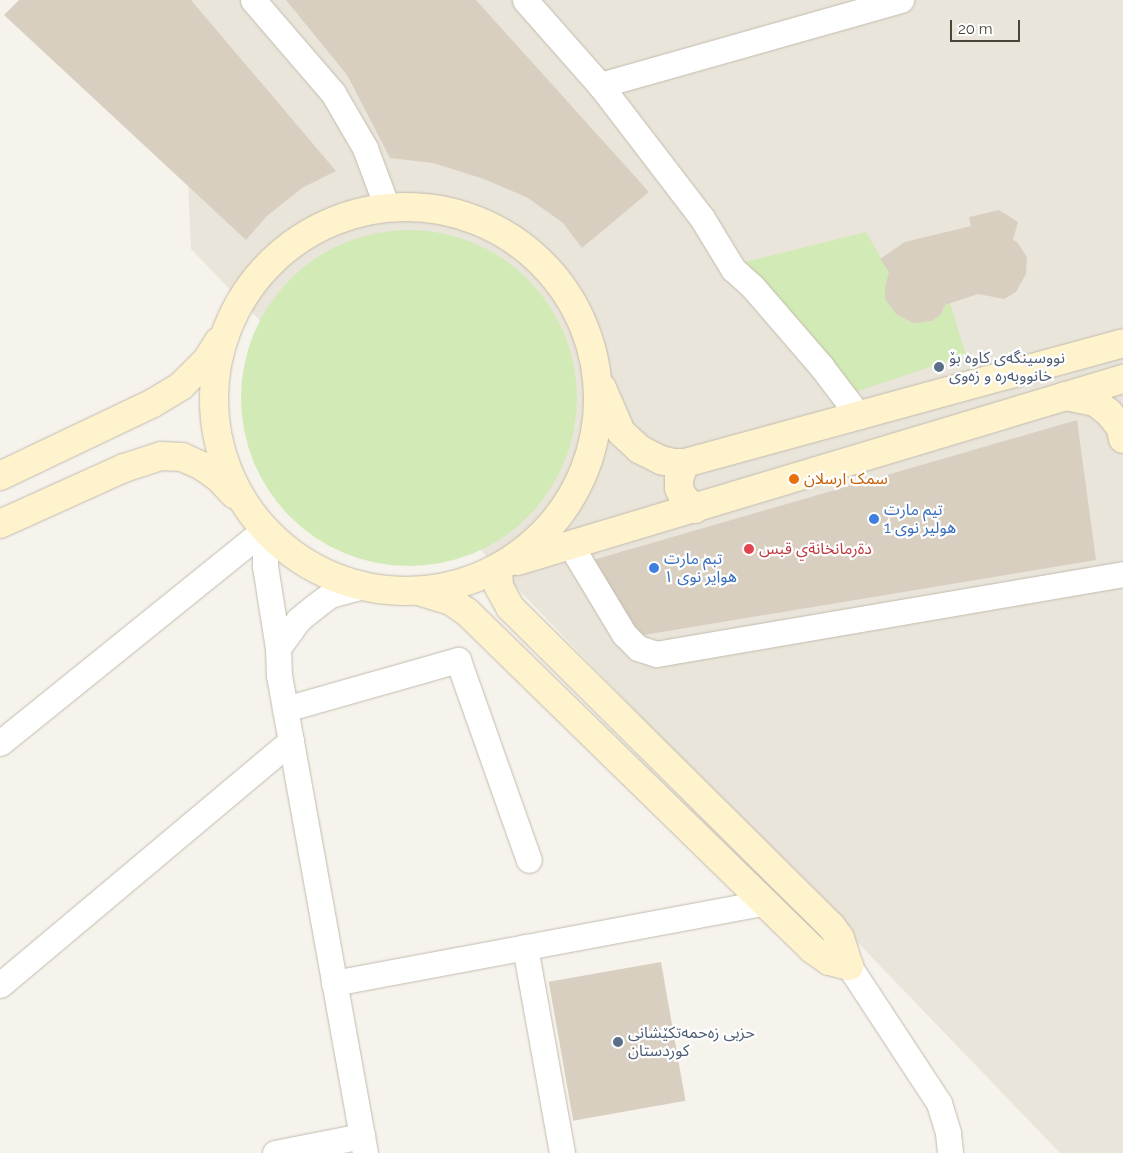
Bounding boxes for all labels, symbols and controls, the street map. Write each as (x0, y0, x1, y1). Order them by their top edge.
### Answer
scale bar (953, 10, 1023, 42)
text: 20 m (958, 20, 993, 38)
place label: نووسینگەی کاوە بۆ خانووبەرە و زەوی (949, 348, 1065, 386)
marker: نووسینگەی کاوە بۆ خانووبەرە و زەوی (933, 361, 945, 373)
place label: سمک ارسلان (804, 469, 888, 489)
marker: سمک ارسلان (788, 473, 800, 485)
place label: تيم مارت هولير نوى 1 (884, 500, 956, 538)
marker: تيم مارت هولير نوى 1 (868, 513, 880, 525)
place label: دةرمانخانةي قبس (759, 539, 872, 559)
marker: دةرمانخانةي قبس (743, 543, 755, 555)
place label: تبم مارت هواير نوى ١ (664, 549, 737, 587)
marker: تبم مارت هواير نوى ١ (648, 562, 660, 574)
place label: حزبی زه‌حمه‌تكێشانی كوردستان (628, 1023, 755, 1061)
marker: حزبی زه‌حمه‌تكێشانی كوردستان (612, 1036, 624, 1048)

